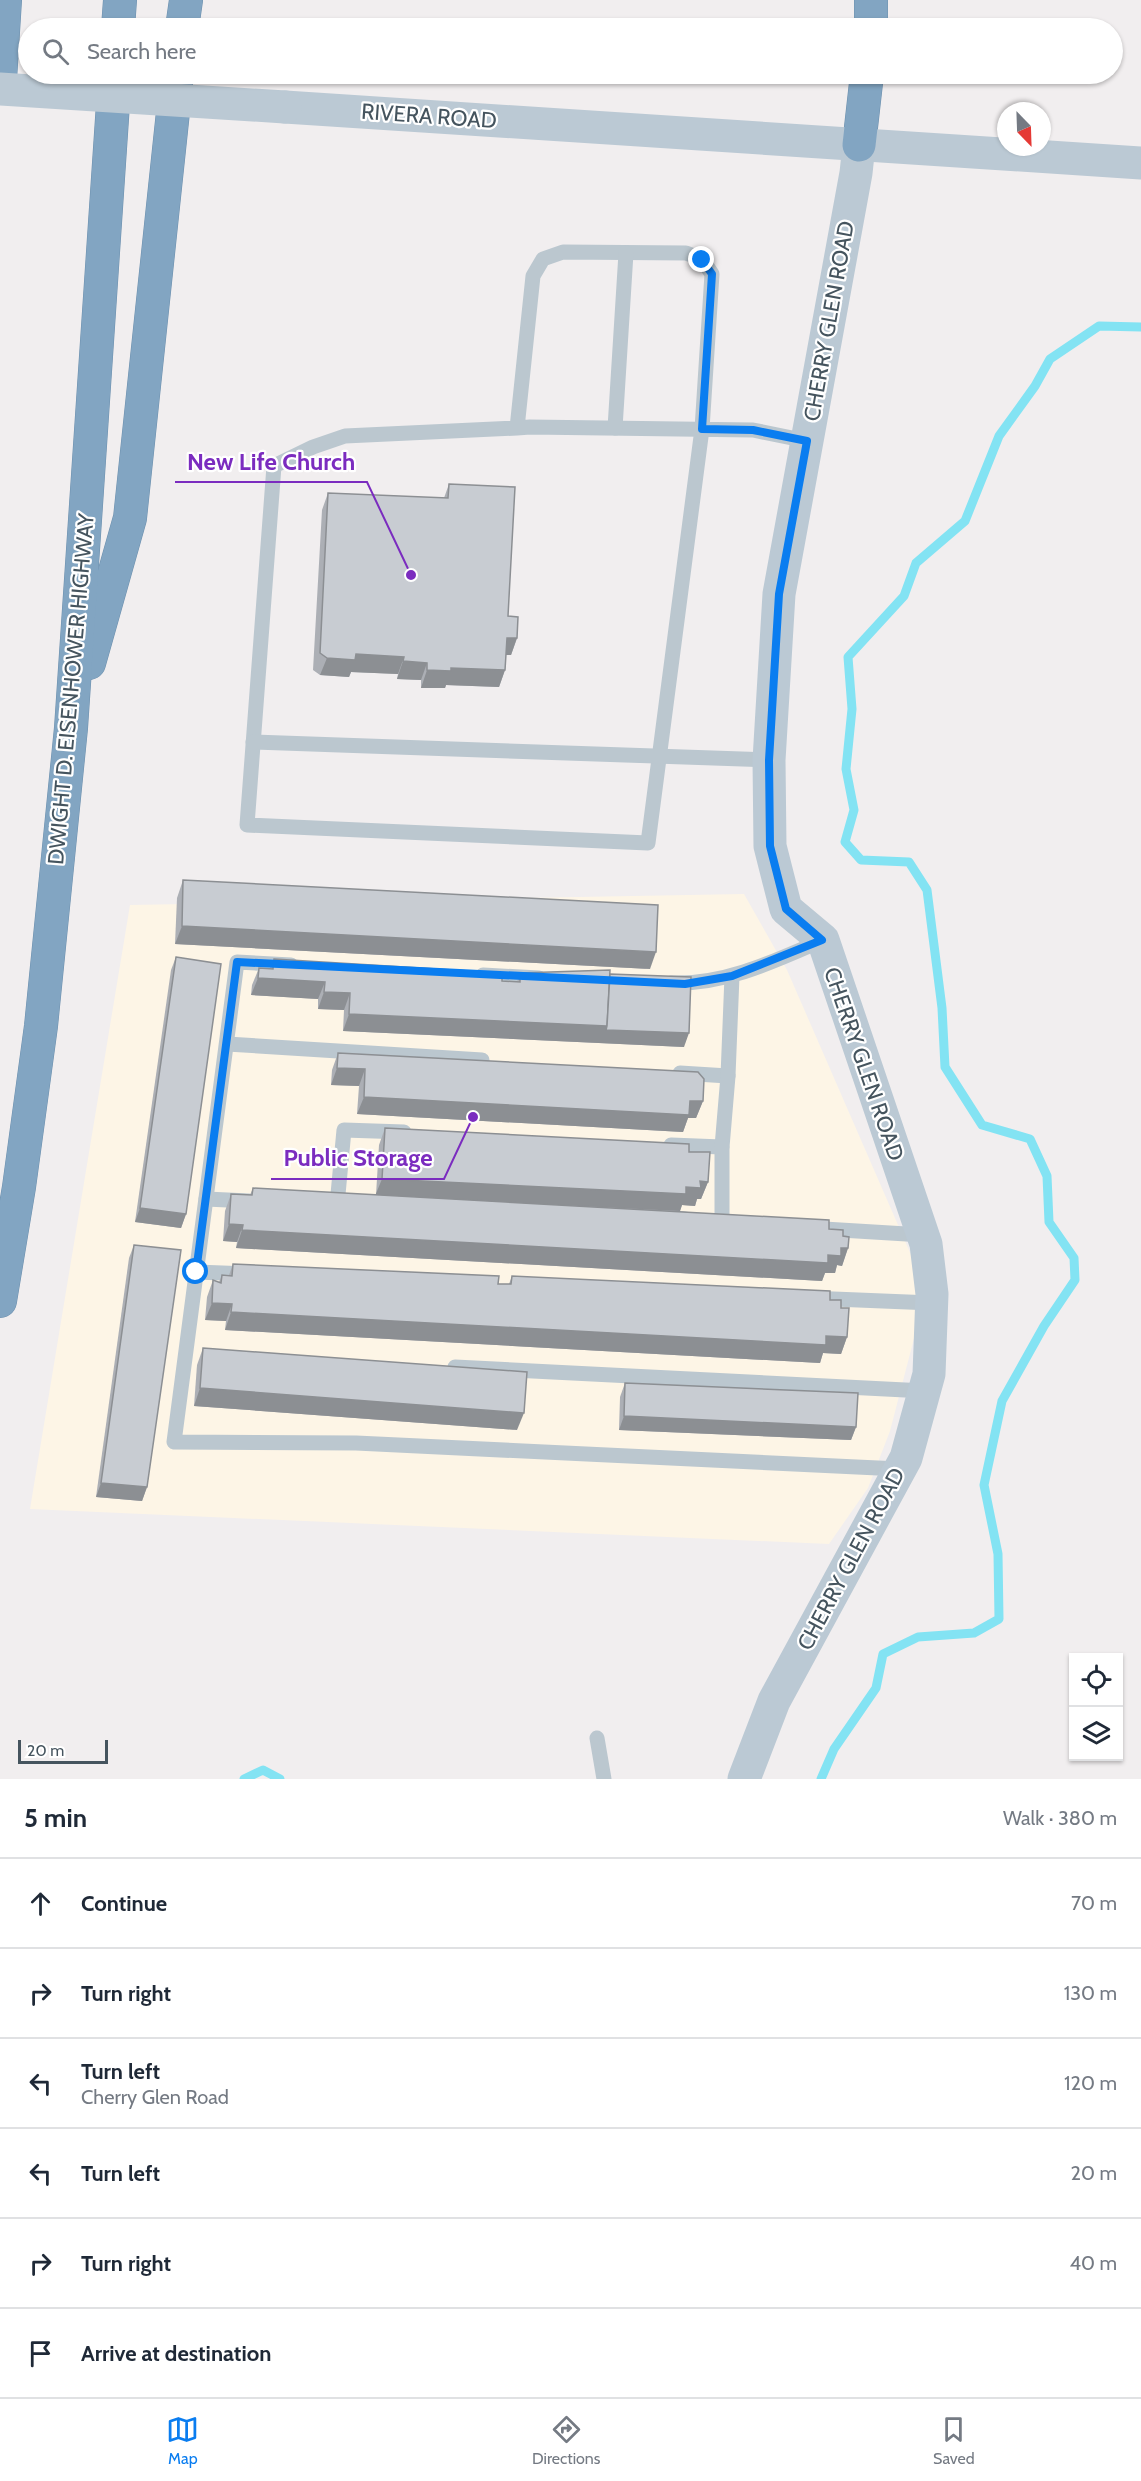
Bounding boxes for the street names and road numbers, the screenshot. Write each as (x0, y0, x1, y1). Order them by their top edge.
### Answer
street label: RIVERA ROAD (360, 98, 498, 134)
street label: CHERRY GLEN ROAD (798, 219, 860, 423)
street label: DWIGHT D. EISENHOWER HIGHWAY (42, 512, 100, 866)
street label: CHERRY GLEN ROAD (818, 964, 910, 1164)
street label: CHERRY GLEN ROAD (791, 1463, 911, 1655)

